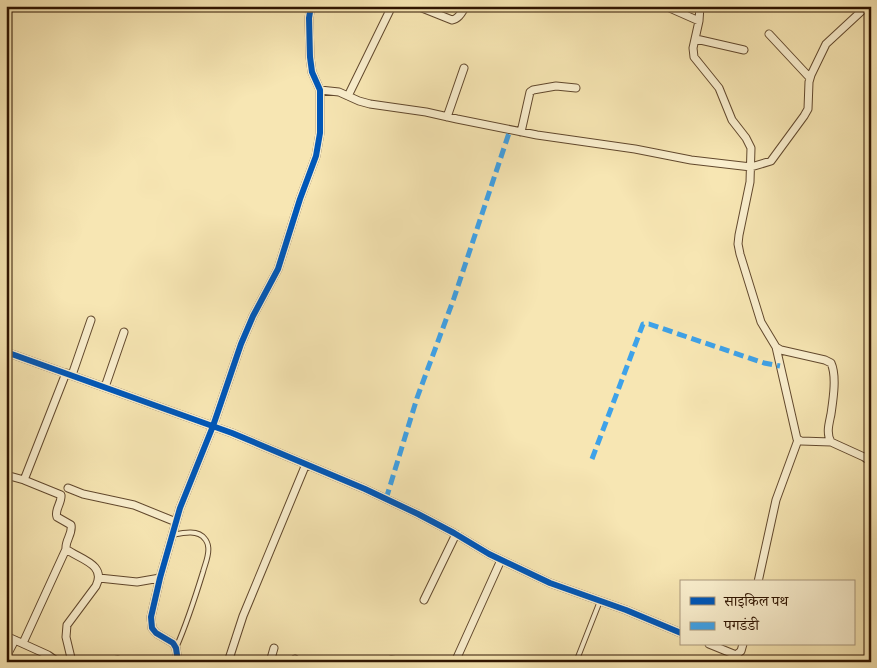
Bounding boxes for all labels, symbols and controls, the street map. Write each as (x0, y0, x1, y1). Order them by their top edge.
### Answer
legend (680, 580, 854, 646)
text: साइकिल पथ (723, 592, 789, 613)
text: पगडंडी (723, 616, 760, 637)

